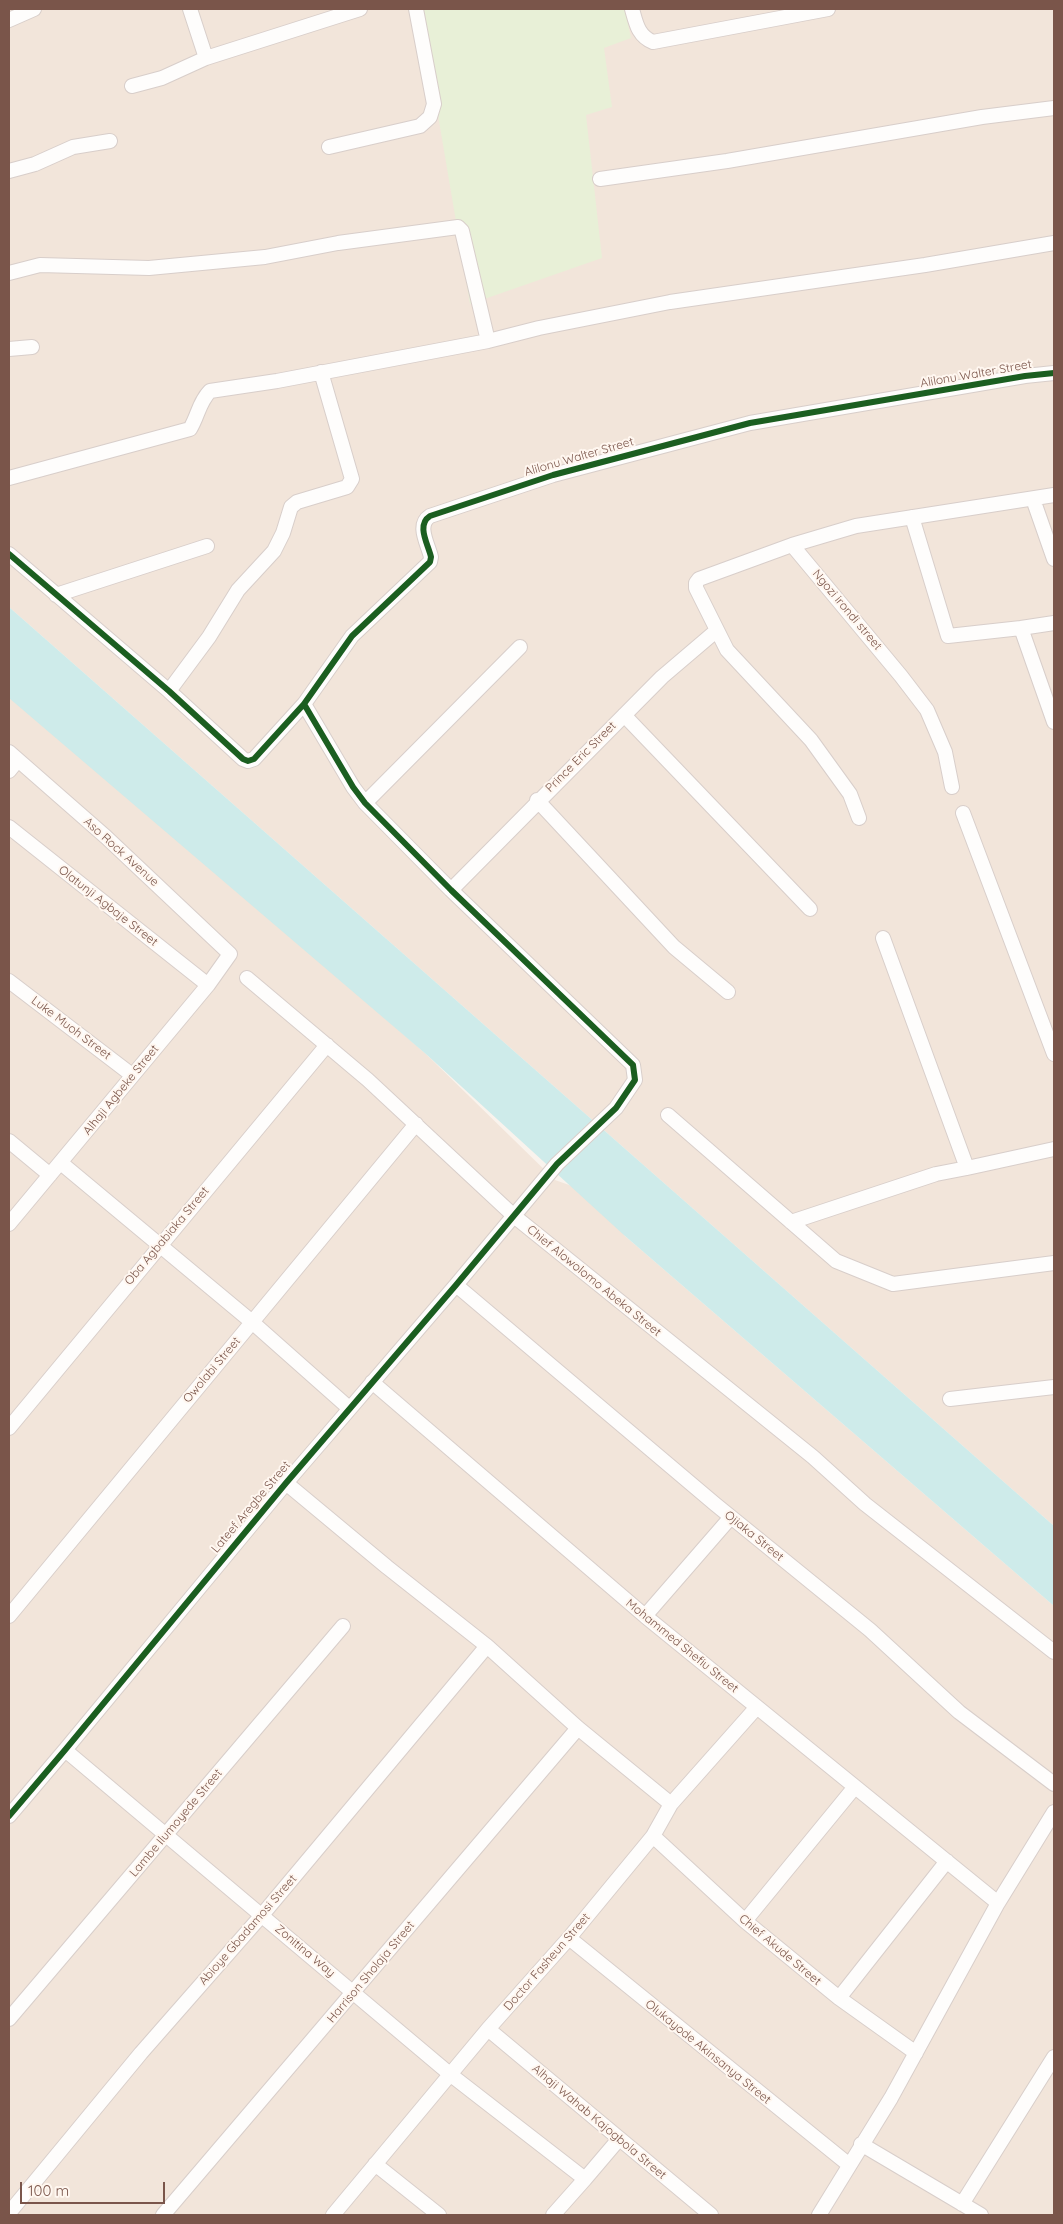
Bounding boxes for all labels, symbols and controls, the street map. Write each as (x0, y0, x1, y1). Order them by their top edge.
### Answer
street label: Alilonu Walter Street (919, 357, 1033, 391)
street label: Alilonu Walter Street (523, 435, 635, 479)
street label: Ngozi irondi street (809, 567, 885, 653)
street label: Prince Eric Street (543, 719, 619, 795)
street label: Aso Rock Avenue (80, 814, 162, 890)
street label: Olatunji Agbaje Street (55, 863, 161, 949)
street label: Luke Muoh Street (28, 993, 114, 1063)
street label: Alhaji Agbeke Street (80, 1042, 162, 1138)
street label: Oba Agbabiaka Street (122, 1184, 212, 1288)
street label: Chief Alowolomo Abeka Street (524, 1222, 664, 1340)
street label: Owolabi Street (180, 1334, 244, 1406)
street label: Lateef Aregbe Street (208, 1458, 294, 1556)
street label: Ojiaka Street (721, 1508, 787, 1564)
street label: Mohammed Shefiu Street (623, 1596, 741, 1696)
street label: Lambe Ilumoyede Street (127, 1766, 225, 1880)
street label: Abioye Gbadamosi Street (196, 1872, 300, 1988)
street label: Doctor Fasheun Street (501, 1910, 593, 2014)
street label: Chief Akude Street (736, 1911, 824, 1989)
street label: Harrison Sholaja Street (324, 1918, 418, 2026)
street label: Zonitina Way (272, 1922, 338, 1980)
street label: Olukayode Akinsanya Street (642, 1997, 774, 2107)
street label: Alhaji Wahab Kajogbola Street (529, 2062, 669, 2182)
scale bar (22, 2172, 168, 2204)
text: 100 m (28, 2181, 69, 2200)

